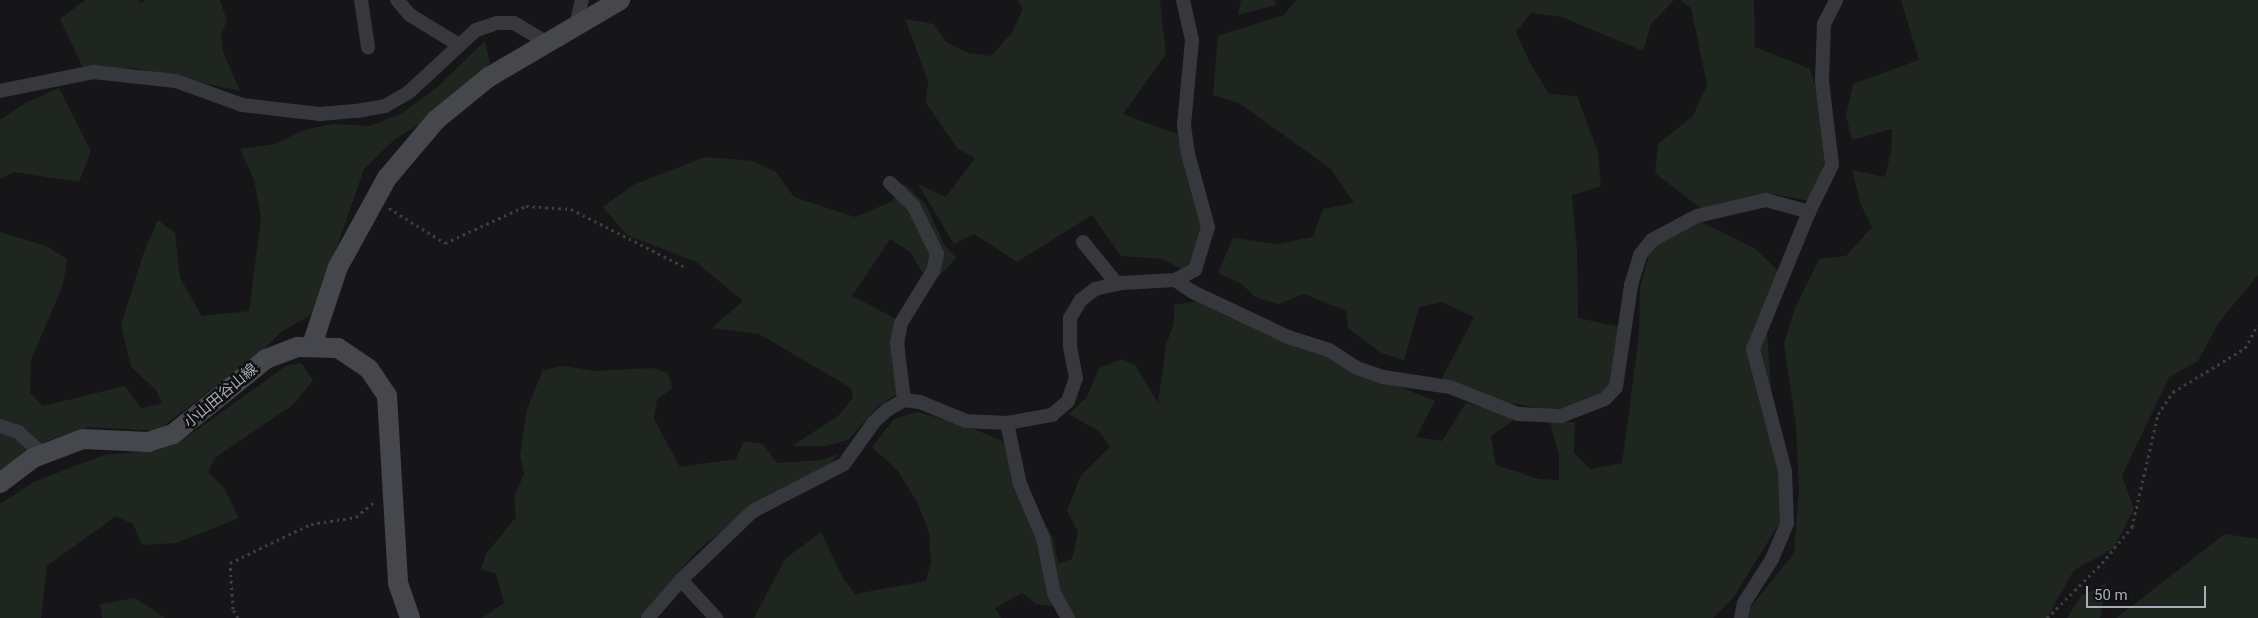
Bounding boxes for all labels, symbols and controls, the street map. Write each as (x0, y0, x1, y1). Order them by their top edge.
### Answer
street label: 小山田谷山線 (181, 360, 261, 432)
scale bar (2088, 576, 2208, 608)
text: 50 m (2094, 586, 2128, 604)

